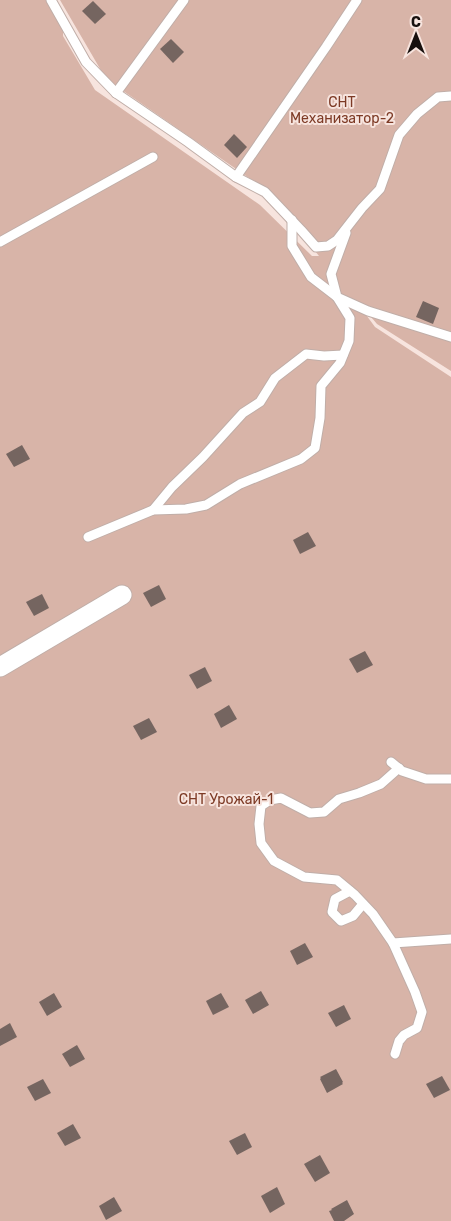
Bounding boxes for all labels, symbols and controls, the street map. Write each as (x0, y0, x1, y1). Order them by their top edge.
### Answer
north arrow (391, 10, 441, 60)
text: С (411, 14, 421, 31)
park label: СНТ Механизатор-2 (290, 94, 394, 127)
park label: СНТ Урожай-1 (179, 791, 273, 808)

